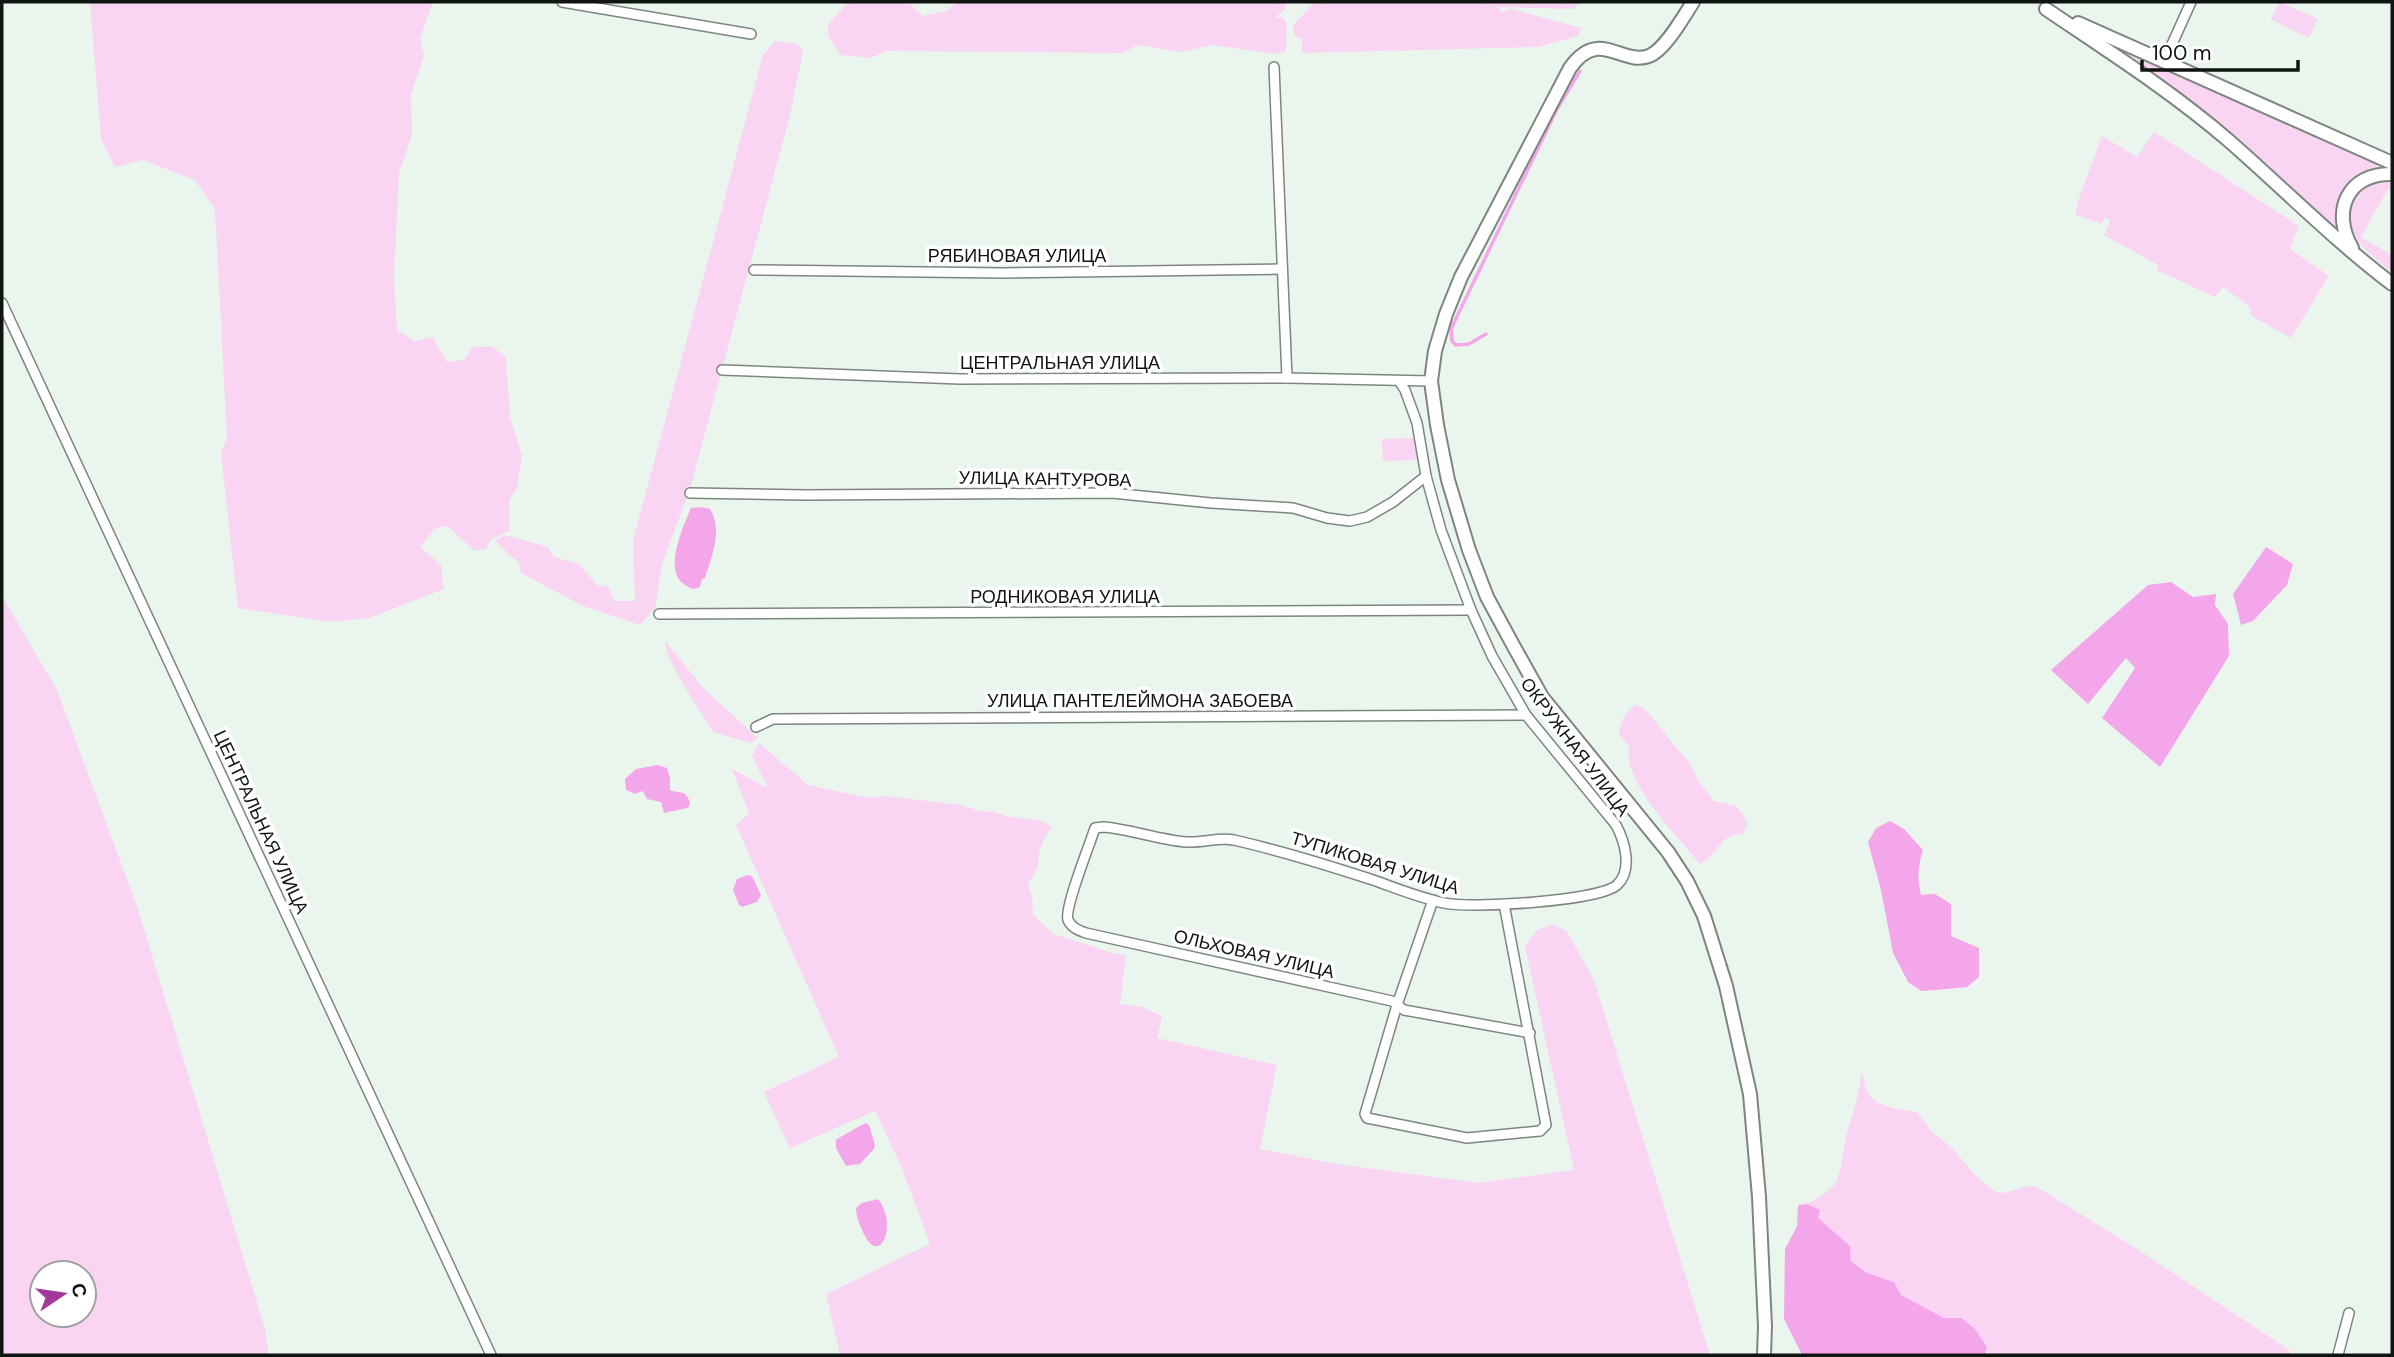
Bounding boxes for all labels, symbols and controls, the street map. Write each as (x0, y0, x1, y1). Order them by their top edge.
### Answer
scale bar (2142, 28, 2298, 72)
text: 100 m (2152, 39, 2212, 67)
street label: РЯБИНОВАЯ УЛИЦА (928, 244, 1106, 268)
street label: ЦЕНТРАЛЬНАЯ УЛИЦА (960, 351, 1160, 375)
street label: УЛИЦА КАНТУРОВА (958, 465, 1132, 493)
street label: РОДНИКОВАЯ УЛИЦА (970, 585, 1160, 609)
street label: ОКРУЖНАЯ УЛИЦА (1515, 673, 1635, 821)
street label: УЛИЦА ПАНТЕЛЕЙМОНА ЗАБОЕВА (987, 689, 1293, 713)
street label: ЦЕНТРАЛЬНАЯ УЛИЦА (208, 726, 314, 918)
street label: ТУПИКОВАЯ УЛИЦА (1288, 826, 1462, 900)
street label: ОЛЬХОВАЯ УЛИЦА (1171, 924, 1337, 984)
north arrow (28, 1259, 98, 1329)
text: С (65, 1281, 93, 1300)

